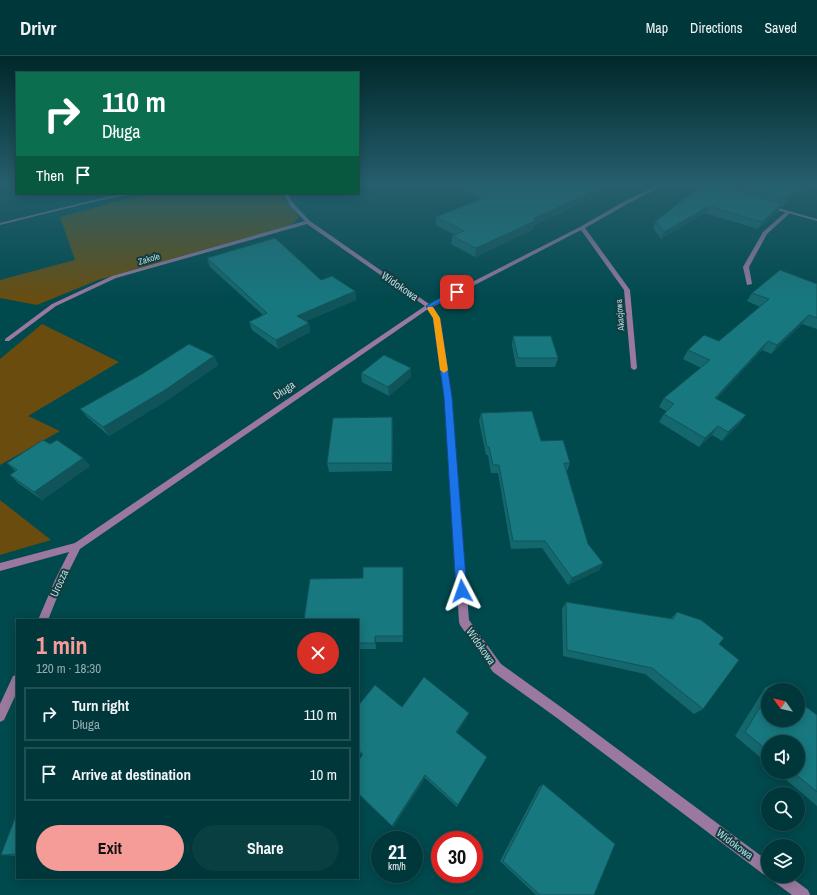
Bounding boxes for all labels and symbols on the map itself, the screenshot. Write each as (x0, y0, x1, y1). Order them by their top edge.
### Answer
street label: Zakole (137, 250, 161, 268)
street label: Widokowa (379, 268, 421, 304)
pin (440, 275, 474, 309)
street label: Akacjowa (613, 299, 627, 332)
street label: Długa (270, 378, 298, 402)
street label: Urocza (47, 567, 71, 599)
position arrow (441, 570, 483, 612)
street label: Widokowa (463, 625, 499, 667)
north arrow (761, 683, 805, 727)
street label: Widokowa (714, 826, 756, 862)
speed limit sign: 30 (431, 831, 483, 883)

